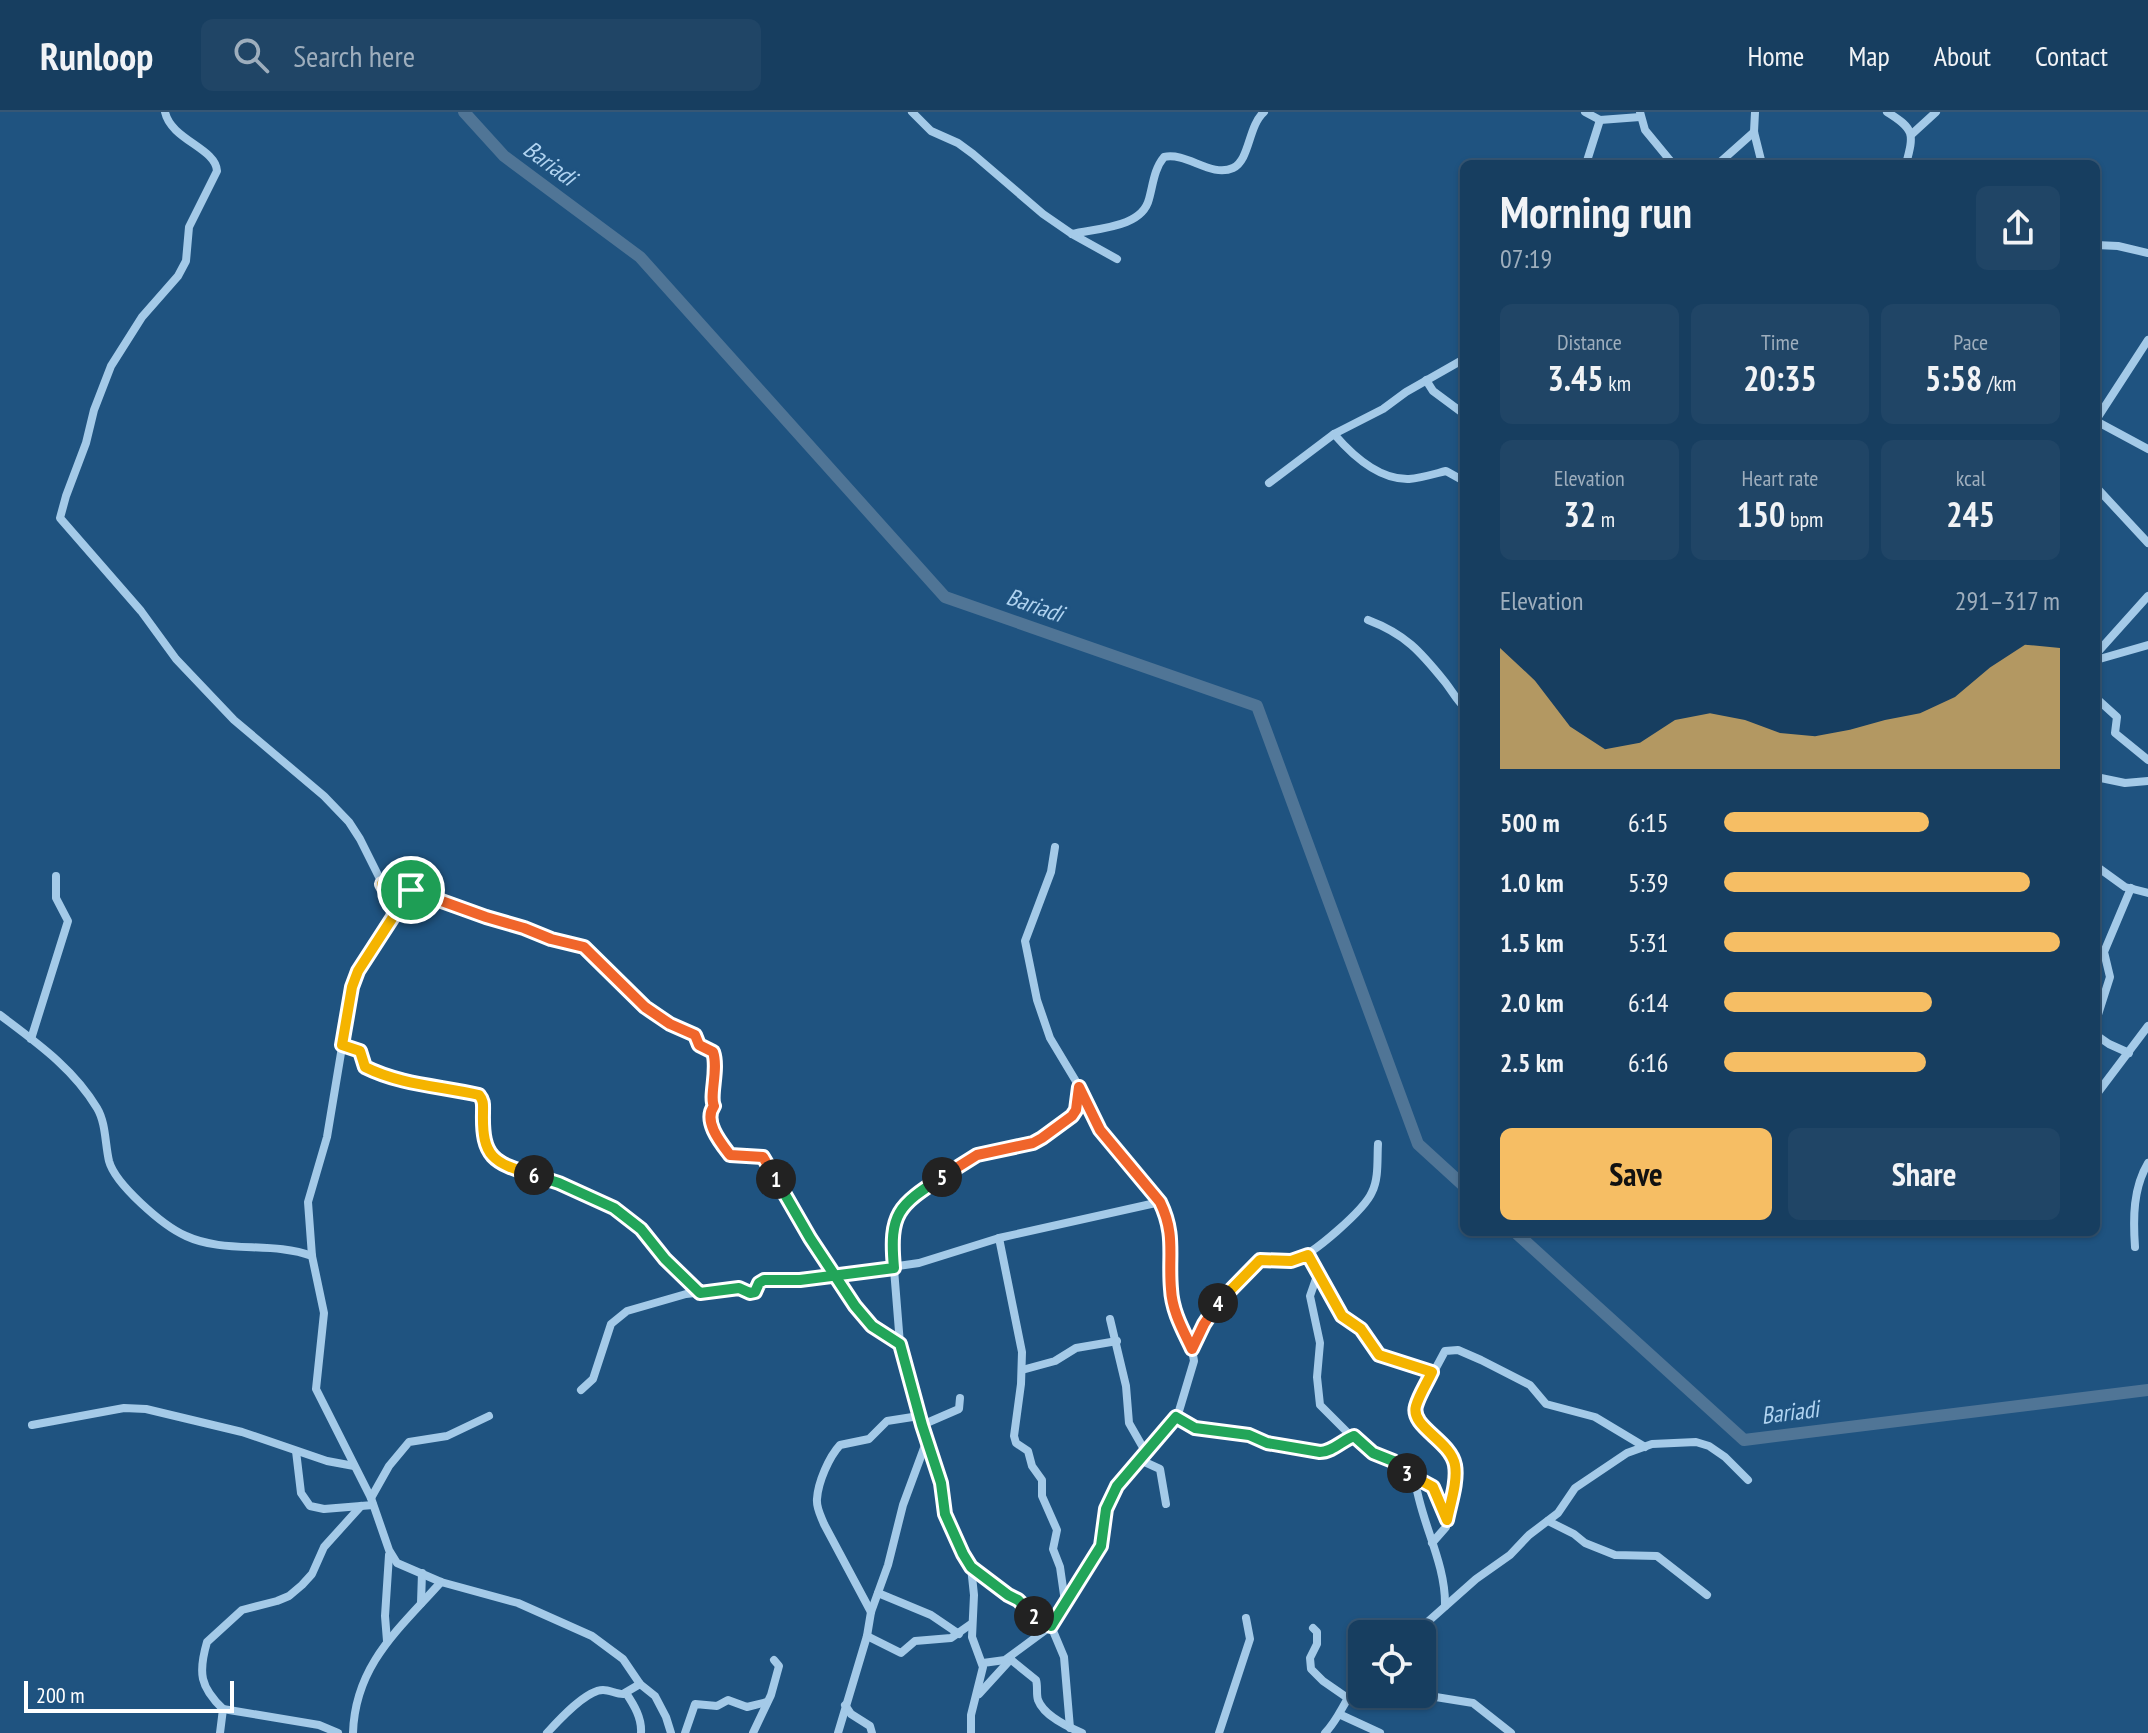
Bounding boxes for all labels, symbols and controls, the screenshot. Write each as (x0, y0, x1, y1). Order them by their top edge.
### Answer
search box (201, 19, 761, 91)
text: Runloop (40, 31, 153, 80)
icon: search (229, 33, 273, 77)
text: Search here (293, 36, 415, 75)
text: Home (1748, 37, 1804, 74)
text: Map (1848, 37, 1890, 74)
text: About (1934, 37, 1991, 74)
text: Contact (2035, 37, 2108, 74)
water label: Bariadi (517, 133, 585, 194)
text: Morning run (1500, 183, 1692, 240)
button: share (1976, 186, 2060, 270)
text: 07:19 (1500, 242, 1552, 275)
text: Distance (1557, 328, 1622, 356)
text: Time (1761, 328, 1799, 356)
text: Pace (1953, 328, 1988, 356)
text: 3.45 (1548, 356, 1604, 400)
text: 20:35 (1743, 356, 1817, 400)
text: 5:58 (1925, 356, 1982, 400)
text: km (1604, 369, 1631, 397)
text: /km (1982, 369, 2016, 397)
text: Elevation (1554, 464, 1625, 492)
text: Heart rate (1742, 464, 1818, 492)
text: kcal (1956, 464, 1986, 492)
text: 32 (1564, 492, 1596, 536)
text: 150 (1737, 492, 1785, 536)
text: 245 (1946, 492, 1995, 536)
text: m (1596, 505, 1615, 533)
text: bpm (1785, 505, 1823, 533)
water label: Bariadi (1003, 581, 1070, 630)
text: Elevation (1500, 584, 1583, 617)
text: 291–317 m (1955, 584, 2060, 617)
text: 500 m (1500, 806, 1560, 839)
text: 6:15 (1628, 806, 1668, 839)
pin (377, 856, 445, 924)
text: 1.0 km (1500, 866, 1564, 899)
text: 5:39 (1628, 866, 1668, 899)
icon: arrive (389, 868, 433, 912)
text: 1.5 km (1500, 926, 1564, 959)
text: 5:31 (1628, 926, 1668, 959)
text: 2.0 km (1500, 986, 1564, 1019)
text: 6:14 (1628, 986, 1668, 1019)
text: 2.5 km (1500, 1046, 1564, 1079)
text: 6:16 (1628, 1046, 1668, 1079)
button: Save (1500, 1128, 1772, 1220)
button: Share (1788, 1128, 2060, 1220)
pin: 6 (514, 1155, 554, 1195)
pin: 5 (922, 1157, 962, 1197)
pin: 1 (756, 1159, 796, 1199)
text: 6 (529, 1161, 539, 1189)
text: 5 (937, 1163, 947, 1191)
text: 1 (771, 1165, 781, 1193)
pin: 4 (1198, 1283, 1238, 1323)
text: 4 (1213, 1289, 1223, 1317)
water label: Bariadi (1759, 1393, 1823, 1431)
pin: 3 (1387, 1453, 1427, 1493)
text: 3 (1402, 1459, 1412, 1487)
pin: 2 (1014, 1596, 1054, 1636)
text: 2 (1029, 1602, 1039, 1630)
map controls (1348, 1620, 1436, 1708)
button: locate (1348, 1620, 1436, 1708)
scale bar (24, 1677, 234, 1713)
text: 200 m (36, 1681, 85, 1709)

